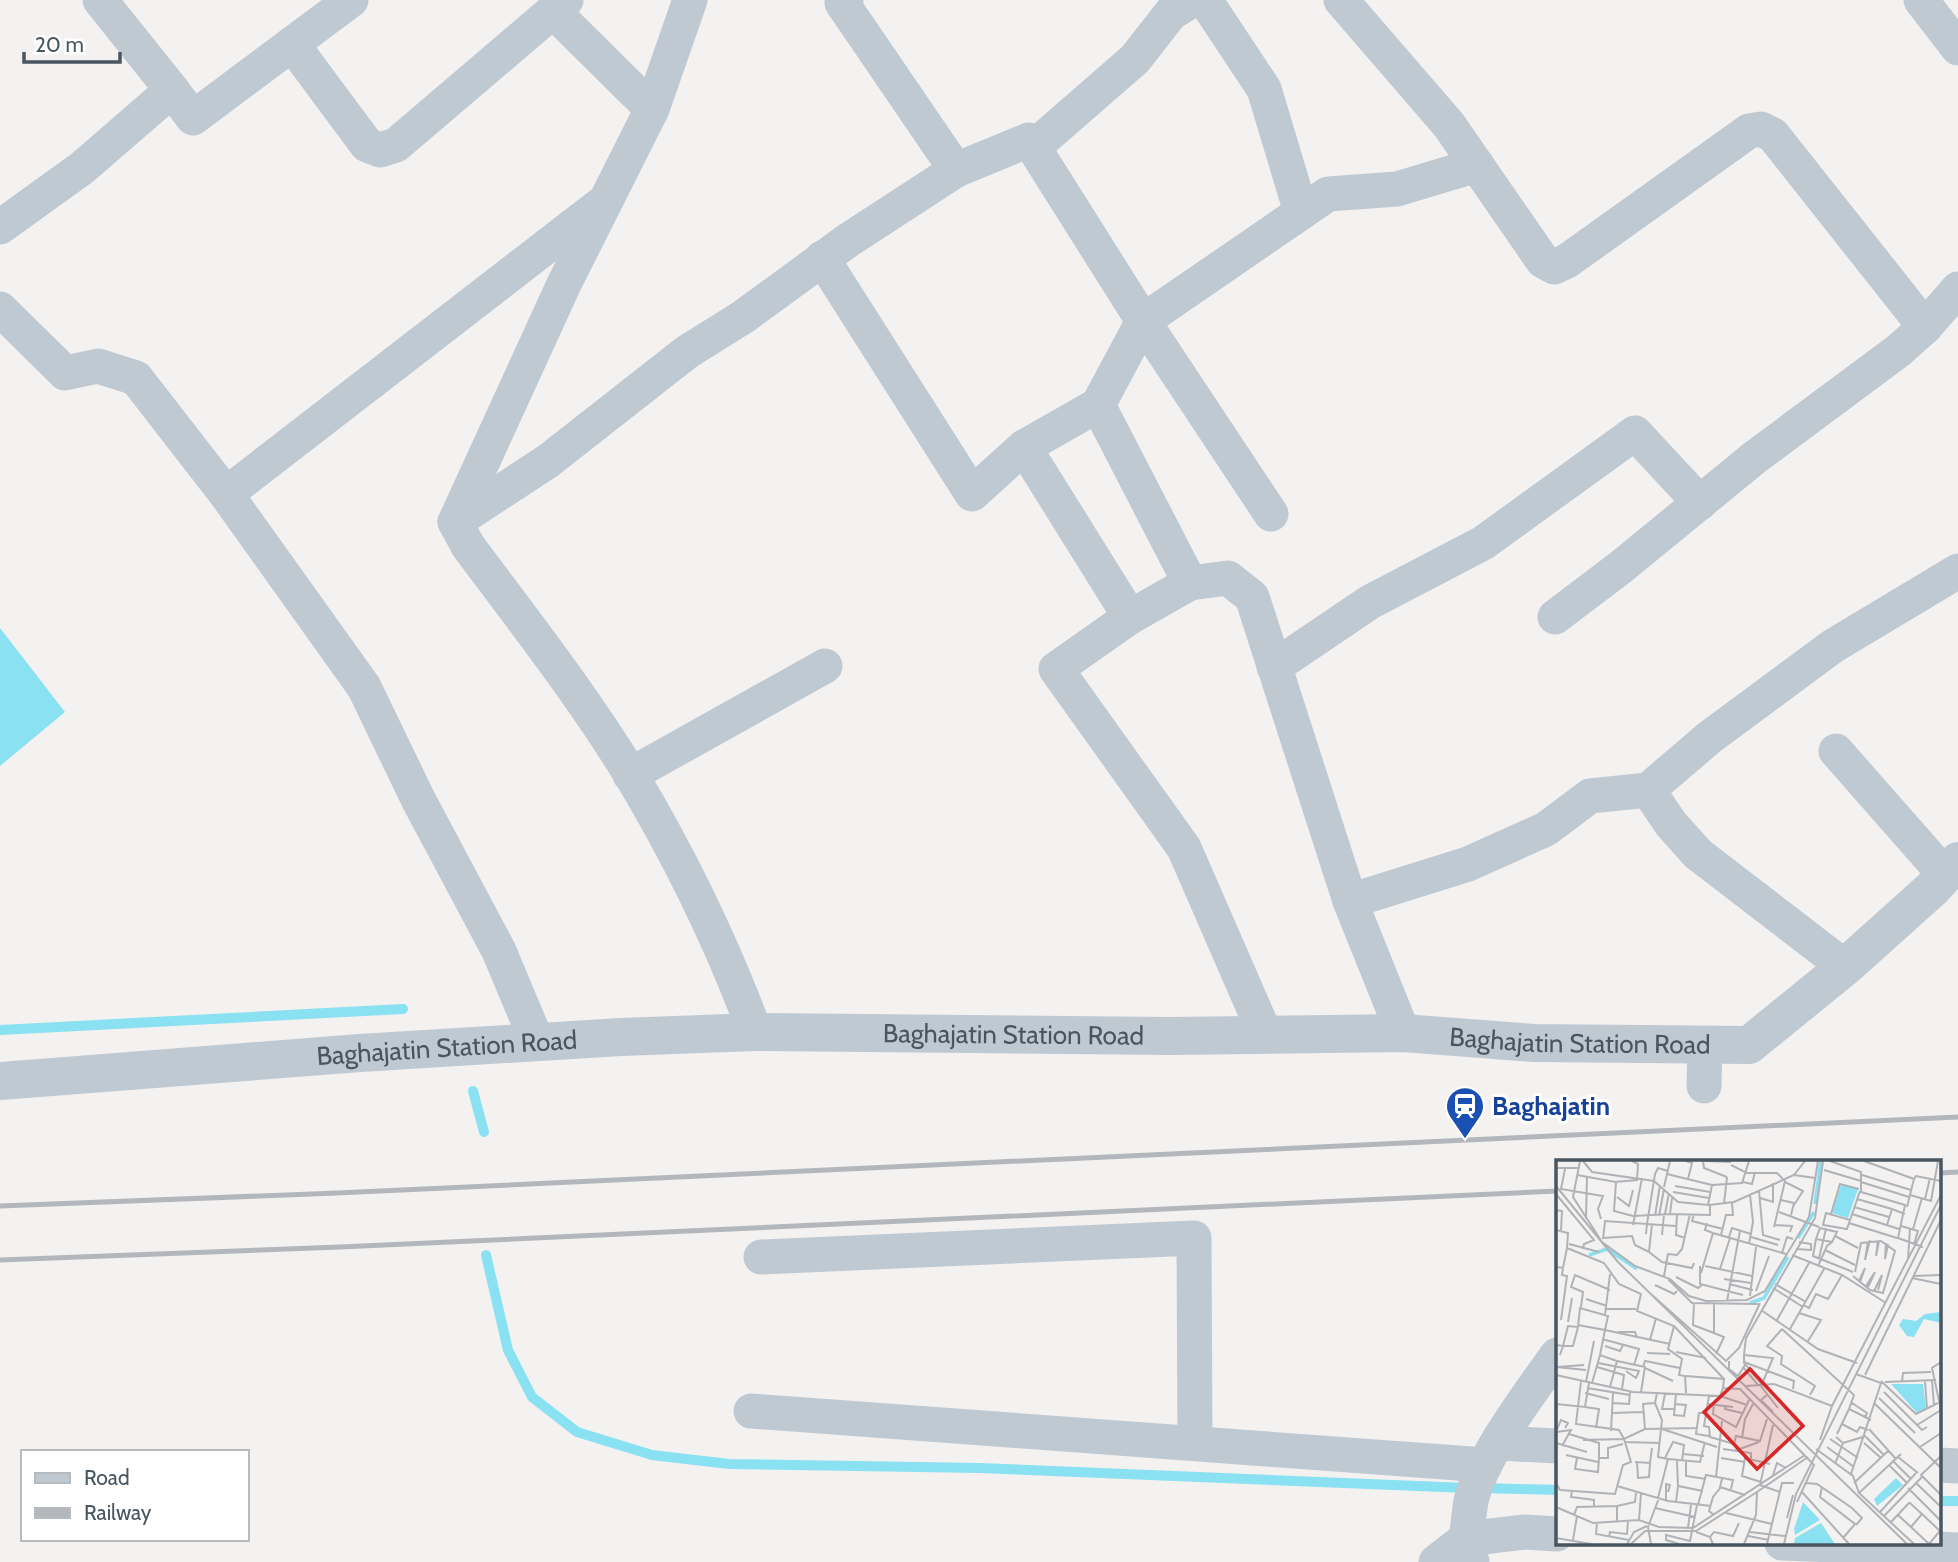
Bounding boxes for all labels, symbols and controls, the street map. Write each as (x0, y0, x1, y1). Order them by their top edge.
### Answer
scale bar (24, 21, 121, 65)
text: 20 m (35, 32, 84, 57)
street label: Baghajatin Station Road (883, 1017, 1144, 1052)
street label: Baghajatin Station Road (1448, 1021, 1711, 1061)
street label: Baghajatin Station Road (315, 1024, 578, 1072)
station icon: Baghajatin (1444, 1085, 1486, 1140)
place label: Baghajatin (1492, 1090, 1610, 1122)
inset map (1556, 1160, 1940, 1544)
legend (21, 1450, 248, 1541)
text: Road (84, 1465, 130, 1490)
text: Railway (84, 1500, 152, 1525)

